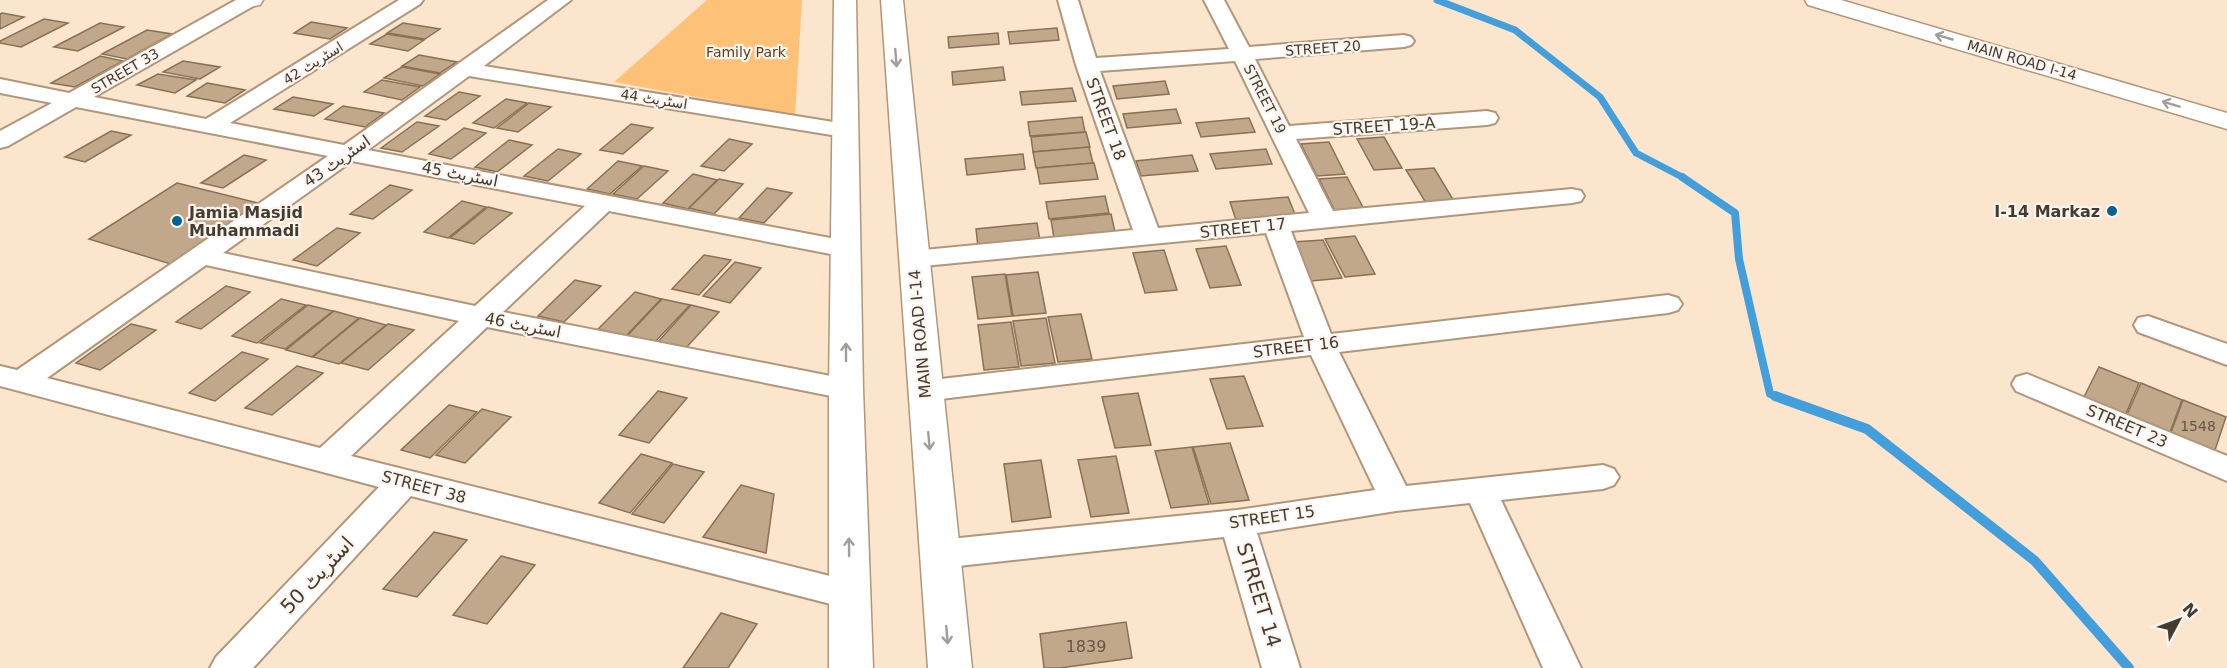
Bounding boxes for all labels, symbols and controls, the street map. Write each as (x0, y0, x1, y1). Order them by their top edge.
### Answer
one-way arrow (1935, 31, 1954, 42)
street label: STREET 20 (1285, 37, 1361, 59)
street label: MAIN ROAD I-14 (1965, 37, 2079, 83)
street label: اسٹریٹ 42 (280, 38, 346, 89)
park label: Family Park (706, 44, 787, 60)
street label: STREET 33 (88, 45, 162, 97)
one-way arrow (891, 48, 902, 68)
street label: STREET 19 (1241, 62, 1289, 136)
street label: STREET 18 (1082, 75, 1130, 163)
street label: اسٹریٹ 44 (619, 86, 689, 113)
one-way arrow (2162, 98, 2181, 109)
street label: STREET 19-A (1332, 113, 1436, 139)
street label: اسٹریٹ 43 (300, 131, 375, 192)
street label: اسٹریٹ 45 (420, 157, 500, 192)
place label: I-14 Markaz (1994, 202, 2100, 221)
place label: Jamia Masjid Muhammadi (188, 203, 303, 240)
marker: I-14 Markaz (2105, 204, 2119, 218)
marker: Jamia Masjid Muhammadi (170, 214, 184, 228)
street label: STREET 17 (1199, 214, 1287, 242)
street label: MAIN ROAD I-14 (905, 269, 935, 399)
street label: اسٹریٹ 46 (483, 308, 563, 343)
street label: STREET 16 (1252, 332, 1340, 362)
one-way arrow (840, 342, 852, 362)
street label: STREET 23 (2083, 400, 2171, 452)
house number: 1548 (2180, 418, 2216, 434)
one-way arrow (924, 430, 935, 450)
street label: STREET 38 (380, 467, 468, 507)
street label: STREET 15 (1228, 502, 1316, 532)
street label: اسٹریٹ 50 (275, 532, 359, 618)
one-way arrow (843, 537, 855, 557)
street label: STREET 14 (1232, 540, 1286, 650)
north arrow (2149, 590, 2209, 650)
text: N (2178, 599, 2202, 622)
one-way arrow (942, 625, 953, 645)
house number: 1839 (1066, 637, 1106, 656)

